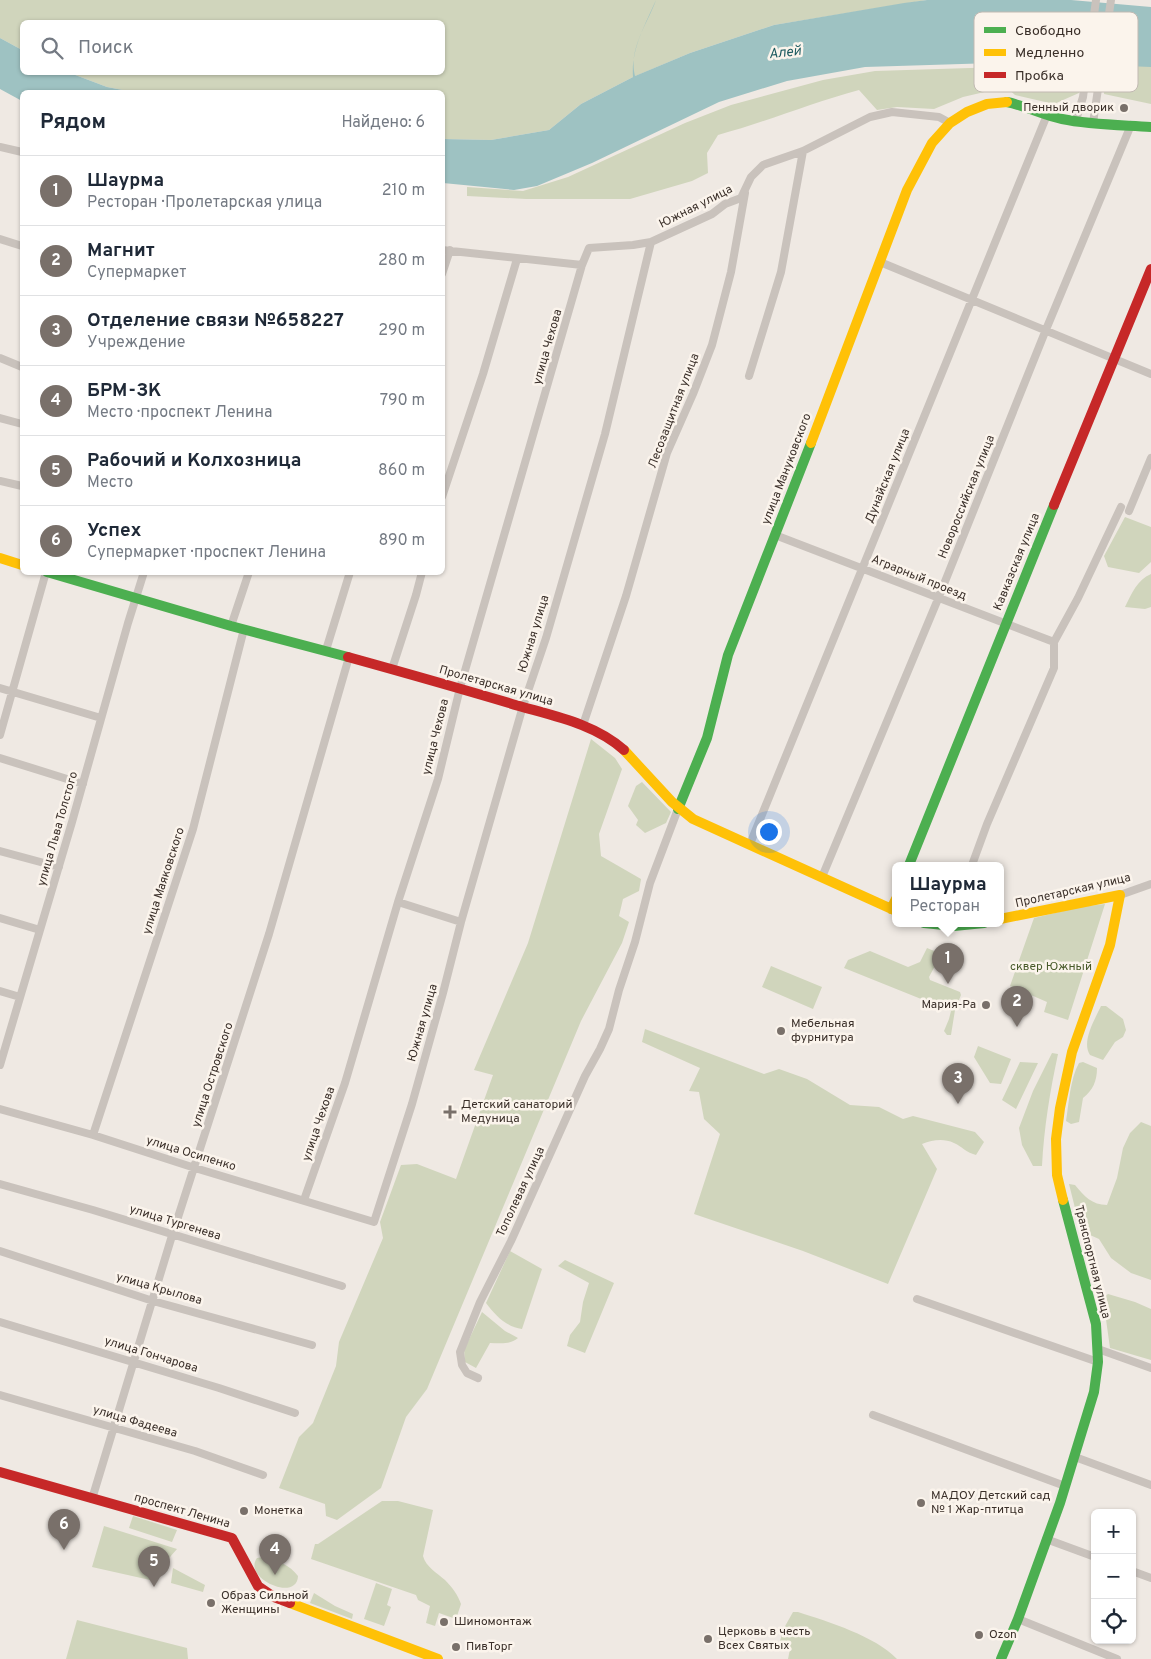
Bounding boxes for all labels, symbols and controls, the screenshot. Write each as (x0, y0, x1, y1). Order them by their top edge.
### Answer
legend (974, 12, 1138, 92)
search box (20, 20, 445, 75)
text: Свободно (1015, 23, 1081, 40)
icon: search (38, 34, 66, 62)
text: Поиск (78, 36, 134, 60)
water label: Алей (768, 43, 803, 63)
text: Медленно (1015, 45, 1084, 62)
text: Пробка (1015, 68, 1064, 85)
place label: Пенный дворик (1023, 100, 1114, 116)
marker: Пенный дворик (1118, 102, 1130, 114)
text: Рядом (40, 109, 106, 136)
text: Найдено: 6 (342, 113, 425, 133)
text: Шаурма (87, 169, 164, 193)
text: 1 (53, 181, 59, 201)
text: 210 m (382, 181, 425, 201)
street label: Южная улица (657, 182, 735, 232)
text: Ресторан · Пролетарская улица (87, 193, 322, 213)
text: Магнит (87, 239, 155, 263)
text: 2 (51, 251, 61, 271)
text: 280 m (378, 251, 425, 271)
text: Супермаркет (87, 263, 187, 283)
street label: улица Чехова (530, 307, 566, 387)
text: Отделение связи №658227 (87, 309, 344, 333)
text: 3 (51, 321, 61, 341)
text: 290 m (378, 321, 425, 341)
text: Учреждение (87, 333, 185, 353)
street label: Лесозащитная улица (645, 351, 703, 471)
text: БРМ-ЗК (87, 379, 162, 403)
text: 4 (51, 391, 61, 411)
text: 790 m (380, 391, 425, 411)
text: Место · проспект Ленина (87, 403, 273, 423)
street label: улица Мануковского (758, 411, 816, 527)
street label: Дунайская улица (862, 426, 914, 526)
street label: Новороссийская улица (935, 433, 999, 561)
text: Рабочий и Колхозница (87, 449, 301, 473)
text: 5 (51, 461, 61, 481)
text: 860 m (378, 461, 425, 481)
text: Место (87, 473, 133, 493)
street label: Кавказская улица (990, 511, 1044, 613)
text: Успех (87, 519, 141, 543)
text: 6 (51, 531, 61, 551)
text: 890 m (379, 531, 425, 551)
text: Супермаркет · проспект Ленина (87, 543, 326, 563)
street label: Аграрный проезд (869, 552, 969, 604)
street label: Южная улица (515, 593, 553, 675)
street label: Пролетарская улица (437, 662, 555, 710)
street label: улица Чехова (419, 697, 453, 777)
street label: улица Льва Толстого (34, 770, 82, 888)
your location (756, 819, 782, 845)
street label: улица Маяковского (139, 825, 189, 936)
popup (892, 862, 1004, 927)
street label: Пролетарская улица (1014, 870, 1132, 912)
text: Шаурма (909, 873, 987, 897)
text: Ресторан (909, 897, 980, 917)
pin: 1 (932, 943, 964, 984)
park label: сквер Южный (1010, 959, 1092, 975)
street label: Южная улица (404, 982, 442, 1064)
pin: 2 (1001, 986, 1033, 1027)
place label: Мария-Ра (921, 997, 976, 1013)
marker: Мария-Ра (980, 999, 992, 1011)
place label: Мебельная фурнитура (791, 1016, 854, 1046)
street label: улица Островского (188, 1020, 238, 1129)
marker: Мебельная фурнитура (775, 1025, 787, 1037)
pin: 3 (942, 1063, 974, 1104)
street label: улица Чехова (299, 1085, 339, 1163)
place label: Детский санаторий Медуница (461, 1097, 573, 1127)
marker: Детский санаторий Медуница (443, 1105, 457, 1119)
street label: улица Осипенко (144, 1133, 238, 1175)
street label: Тополевая улица (493, 1144, 549, 1240)
street label: улица Тургенева (127, 1201, 223, 1245)
street label: Транспортная улица (1070, 1204, 1114, 1320)
street label: улица Крылова (114, 1269, 204, 1309)
street label: улица Гончарова (102, 1333, 200, 1377)
street label: улица Фадеева (91, 1402, 179, 1442)
place label: МАДОУ Детский сад № 1 Жар-птитца (931, 1488, 1051, 1518)
street label: проспект Ленина (132, 1490, 232, 1532)
marker: МАДОУ Детский сад № 1 Жар-птитца (915, 1497, 927, 1509)
place label: Монетка (254, 1503, 303, 1519)
marker: Монетка (238, 1505, 250, 1517)
pin: 6 (48, 1509, 80, 1550)
map controls (1091, 1509, 1136, 1644)
button: + (1091, 1509, 1136, 1554)
pin: 4 (259, 1534, 291, 1575)
pin: 5 (138, 1546, 170, 1587)
button: − (1091, 1554, 1136, 1599)
place label: Образ Сильной Женщины (221, 1588, 309, 1618)
marker: Образ Сильной Женщины (205, 1597, 217, 1609)
button: locate (1091, 1599, 1136, 1644)
place label: Шиномонтаж (454, 1614, 532, 1630)
marker: Шиномонтаж (438, 1616, 450, 1628)
place label: Церковь в честь Всех Святых (718, 1624, 810, 1654)
place label: Ozon (989, 1627, 1017, 1643)
marker: Ozon (973, 1629, 985, 1641)
marker: Церковь в честь Всех Святых (702, 1633, 714, 1645)
place label: ПивТорг (466, 1639, 513, 1655)
marker: ПивТорг (450, 1641, 462, 1653)

